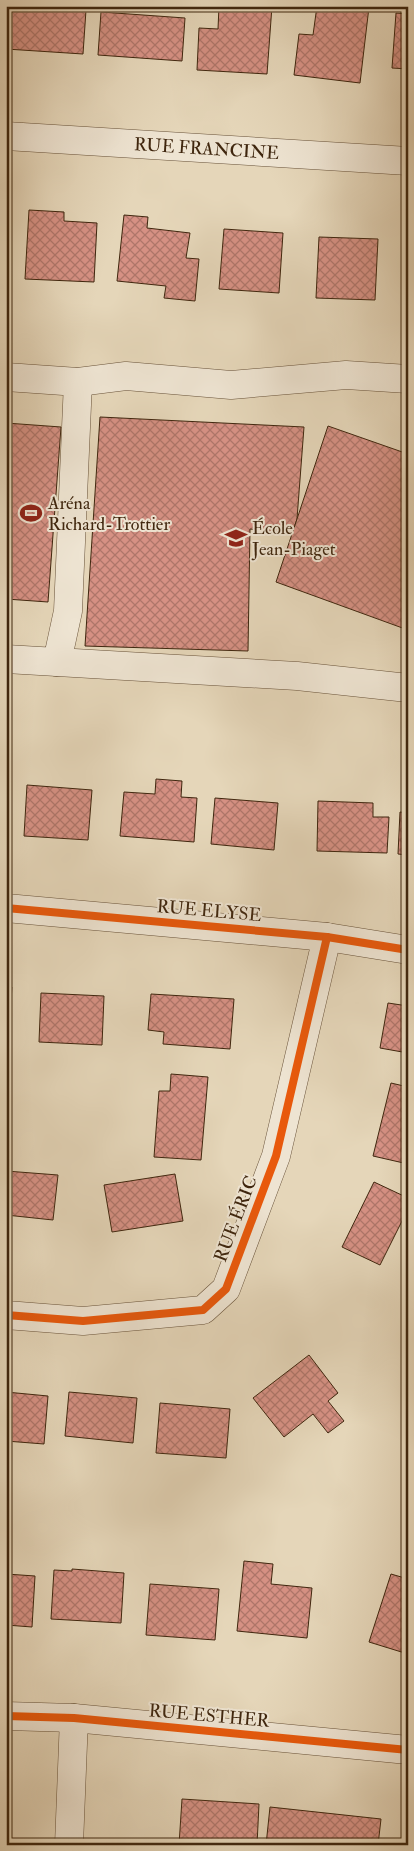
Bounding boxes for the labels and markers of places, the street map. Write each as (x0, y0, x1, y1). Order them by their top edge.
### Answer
place label: Aréna Richard-Trottier (47, 492, 170, 536)
sports icon: Aréna Richard-Trottier (18, 500, 44, 526)
place label: École Jean-Piaget (251, 517, 336, 561)
school or university icon: École Jean-Piaget (223, 525, 249, 551)

